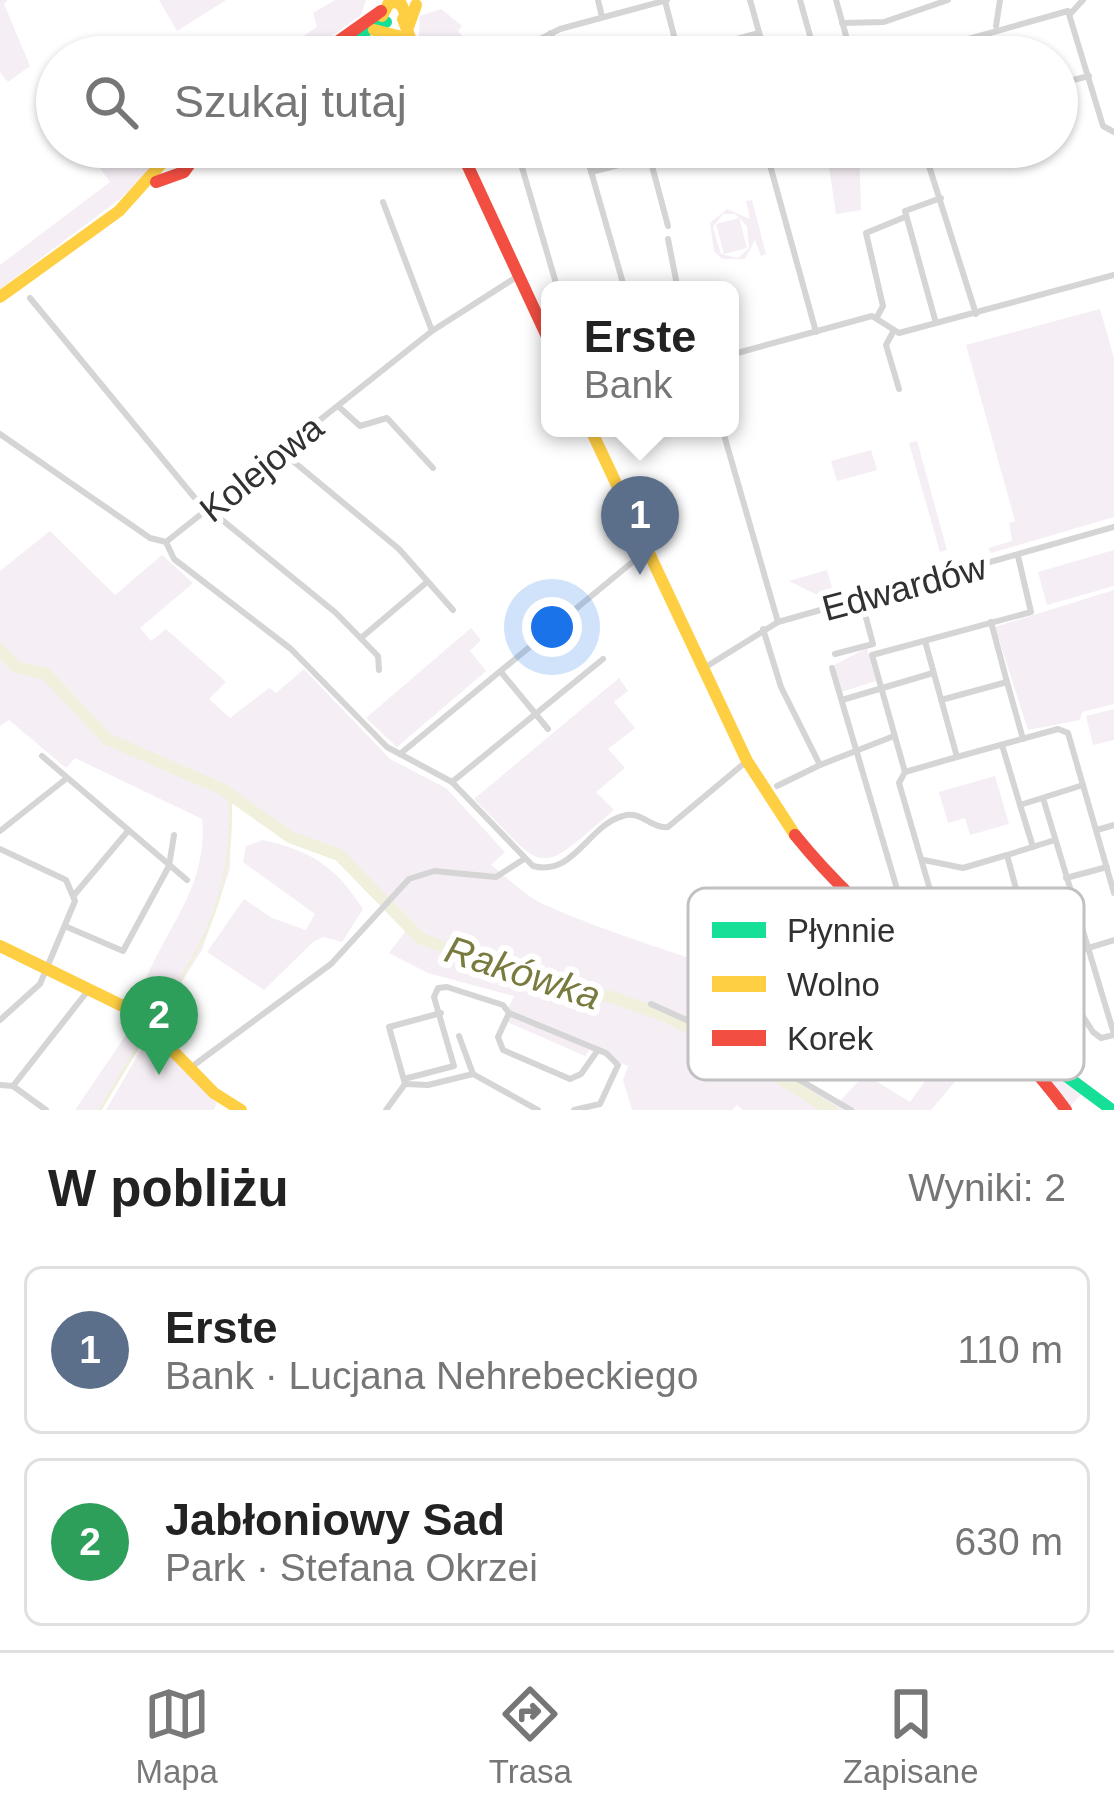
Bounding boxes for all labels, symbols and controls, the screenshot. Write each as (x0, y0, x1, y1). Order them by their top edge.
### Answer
search box (36, 36, 1078, 168)
icon: search (78, 69, 144, 135)
text: Szukaj tutaj (174, 76, 407, 127)
popup (541, 281, 739, 437)
text: Erste (584, 311, 696, 362)
text: Bank (584, 363, 673, 406)
street label: Kolejowa (192, 406, 332, 530)
pin: 1 (601, 476, 679, 575)
street label: Edwardów (818, 546, 992, 629)
your location (522, 597, 582, 657)
legend (688, 888, 1084, 1080)
text: Płynnie (787, 912, 895, 949)
water label: Rakówka (440, 927, 606, 1018)
text: Wolno (787, 966, 880, 1003)
pin: 2 (120, 976, 198, 1075)
text: Korek (787, 1020, 874, 1057)
text: W pobliżu (48, 1160, 289, 1217)
text: Wyniki: 2 (908, 1166, 1066, 1209)
text: Erste (165, 1302, 278, 1353)
text: 1 (79, 1328, 101, 1371)
text: 110 m (958, 1328, 1063, 1371)
text: Bank · Lucjana Nehrebeckiego (165, 1354, 698, 1397)
text: Jabłoniowy Sad (165, 1494, 505, 1545)
text: 2 (79, 1520, 101, 1563)
text: 630 m (955, 1520, 1063, 1563)
text: Park · Stefana Okrzei (165, 1546, 538, 1589)
tab: Mapa (135, 1681, 218, 1791)
tab: Trasa (489, 1681, 572, 1791)
tab: Zapisane (843, 1681, 979, 1791)

